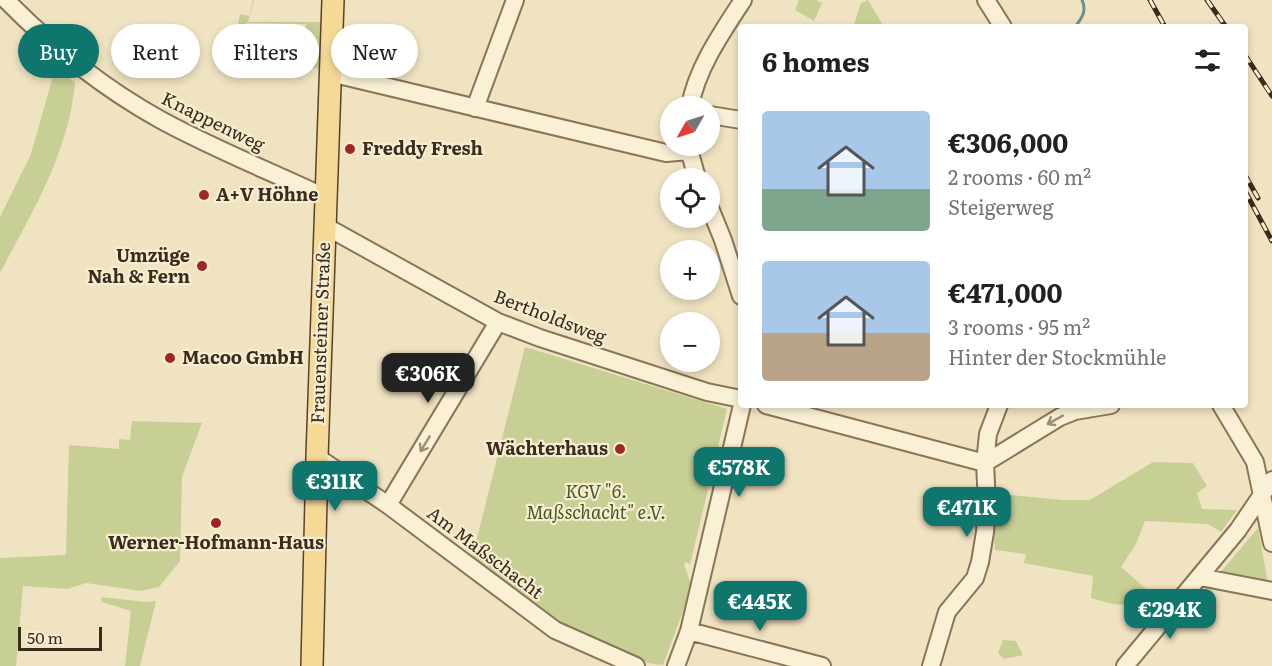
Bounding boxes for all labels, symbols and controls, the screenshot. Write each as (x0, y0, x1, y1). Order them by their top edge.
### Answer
chip: Buy (18, 24, 99, 78)
chip: Rent (111, 24, 200, 78)
chip: Filters (212, 24, 319, 78)
chip: New (331, 24, 418, 78)
text: 6 homes (762, 41, 869, 80)
icon: filters (1191, 44, 1224, 77)
street label: Knappenweg (157, 84, 271, 158)
north arrow (660, 96, 720, 156)
map controls (660, 96, 720, 372)
text: €306,000 (948, 122, 1068, 161)
place label: Freddy Fresh (362, 134, 483, 161)
icon: home (810, 135, 882, 207)
marker: Freddy Fresh (343, 142, 357, 156)
text: 2 rooms · 60 m² (948, 161, 1091, 191)
button: locate (660, 168, 720, 228)
place label: A+V Höhne (216, 180, 318, 207)
marker: A+V Höhne (197, 188, 211, 202)
text: Steigerweg (948, 191, 1054, 221)
button: + (660, 240, 720, 300)
place label: Umzüge Nah & Fern (88, 241, 190, 289)
street label: Frauensteiner Straße (303, 242, 336, 424)
marker: Umzüge Nah & Fern (195, 259, 209, 273)
text: €471,000 (948, 272, 1062, 311)
street label: Bertholdsweg (490, 282, 612, 350)
icon: home (810, 285, 882, 357)
text: 3 rooms · 95 m² (948, 311, 1090, 341)
button: − (660, 312, 720, 372)
text: Hinter der Stockmühle (948, 341, 1166, 371)
place label: Macoo GmbH (182, 343, 304, 370)
marker: Macoo GmbH (163, 351, 177, 365)
pin: €306K (386, 353, 470, 404)
text: €306K (396, 357, 460, 387)
one-way arrow (1047, 414, 1064, 426)
place label: Wächterhaus (486, 434, 608, 461)
one-way arrow (418, 435, 430, 452)
marker: Wächterhaus (613, 442, 627, 456)
pin: €578K (697, 447, 781, 498)
text: €578K (708, 451, 770, 481)
pin: €311K (293, 461, 377, 512)
text: €311K (306, 465, 364, 495)
park label: KGV "6. Maßschacht" e.V. (526, 477, 666, 525)
pin: €471K (925, 487, 1009, 538)
text: €471K (937, 491, 997, 521)
street label: Am Maßschacht (422, 499, 550, 605)
marker: Werner-Hofmann-Haus (209, 516, 223, 530)
place label: Werner-Hofmann-Haus (108, 528, 324, 555)
pin: €445K (718, 581, 802, 632)
text: €445K (728, 585, 792, 615)
pin: €294K (1128, 589, 1212, 640)
text: €294K (1138, 593, 1202, 623)
scale bar (18, 624, 102, 652)
text: 50 m (27, 625, 63, 649)

